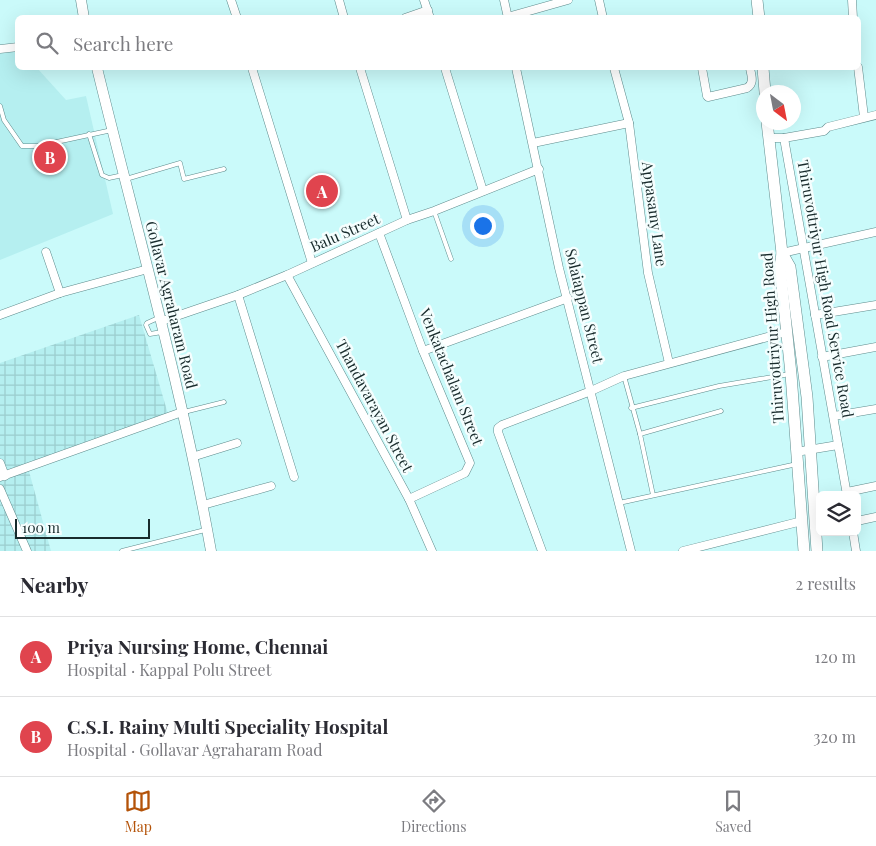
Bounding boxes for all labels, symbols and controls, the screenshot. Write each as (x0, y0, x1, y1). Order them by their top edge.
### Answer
search box (15, 15, 861, 70)
icon: search (33, 29, 61, 57)
text: Search here (73, 30, 173, 56)
north arrow (756, 85, 801, 130)
pin: B (34, 138, 66, 176)
street label: Thiruvottriyur High Road Service Road (793, 158, 859, 420)
street label: Appasamy Lane (638, 159, 672, 267)
pin: A (306, 172, 338, 210)
street label: Balu Street (307, 208, 383, 256)
your location (470, 213, 496, 239)
street label: Gollavar Agraharam Road (141, 219, 203, 391)
street label: Solaiappan Street (561, 246, 609, 366)
street label: Thiruvottriyur High Road (756, 252, 788, 424)
street label: Venkatachalam Street (415, 304, 489, 449)
street label: Thandavarayan Street (331, 336, 419, 476)
map controls (816, 491, 861, 536)
button: layers (816, 491, 861, 536)
scale bar (15, 516, 150, 539)
text: 100 m (22, 518, 60, 537)
text: Nearby (20, 570, 89, 598)
text: 2 results (796, 573, 856, 594)
text: Priya Nursing Home, Chennai (67, 633, 328, 659)
text: A (31, 646, 41, 667)
text: 120 m (815, 646, 856, 667)
text: Hospital · Kappal Polu Street (67, 659, 271, 680)
text: C.S.I. Rainy Multi Speciality Hospital (67, 713, 388, 739)
text: B (31, 726, 41, 747)
text: 320 m (813, 726, 856, 747)
text: Hospital · Gollavar Agraharam Road (67, 739, 323, 760)
tab: Map (124, 787, 152, 836)
tab: Directions (401, 787, 467, 836)
tab: Saved (715, 787, 752, 836)

